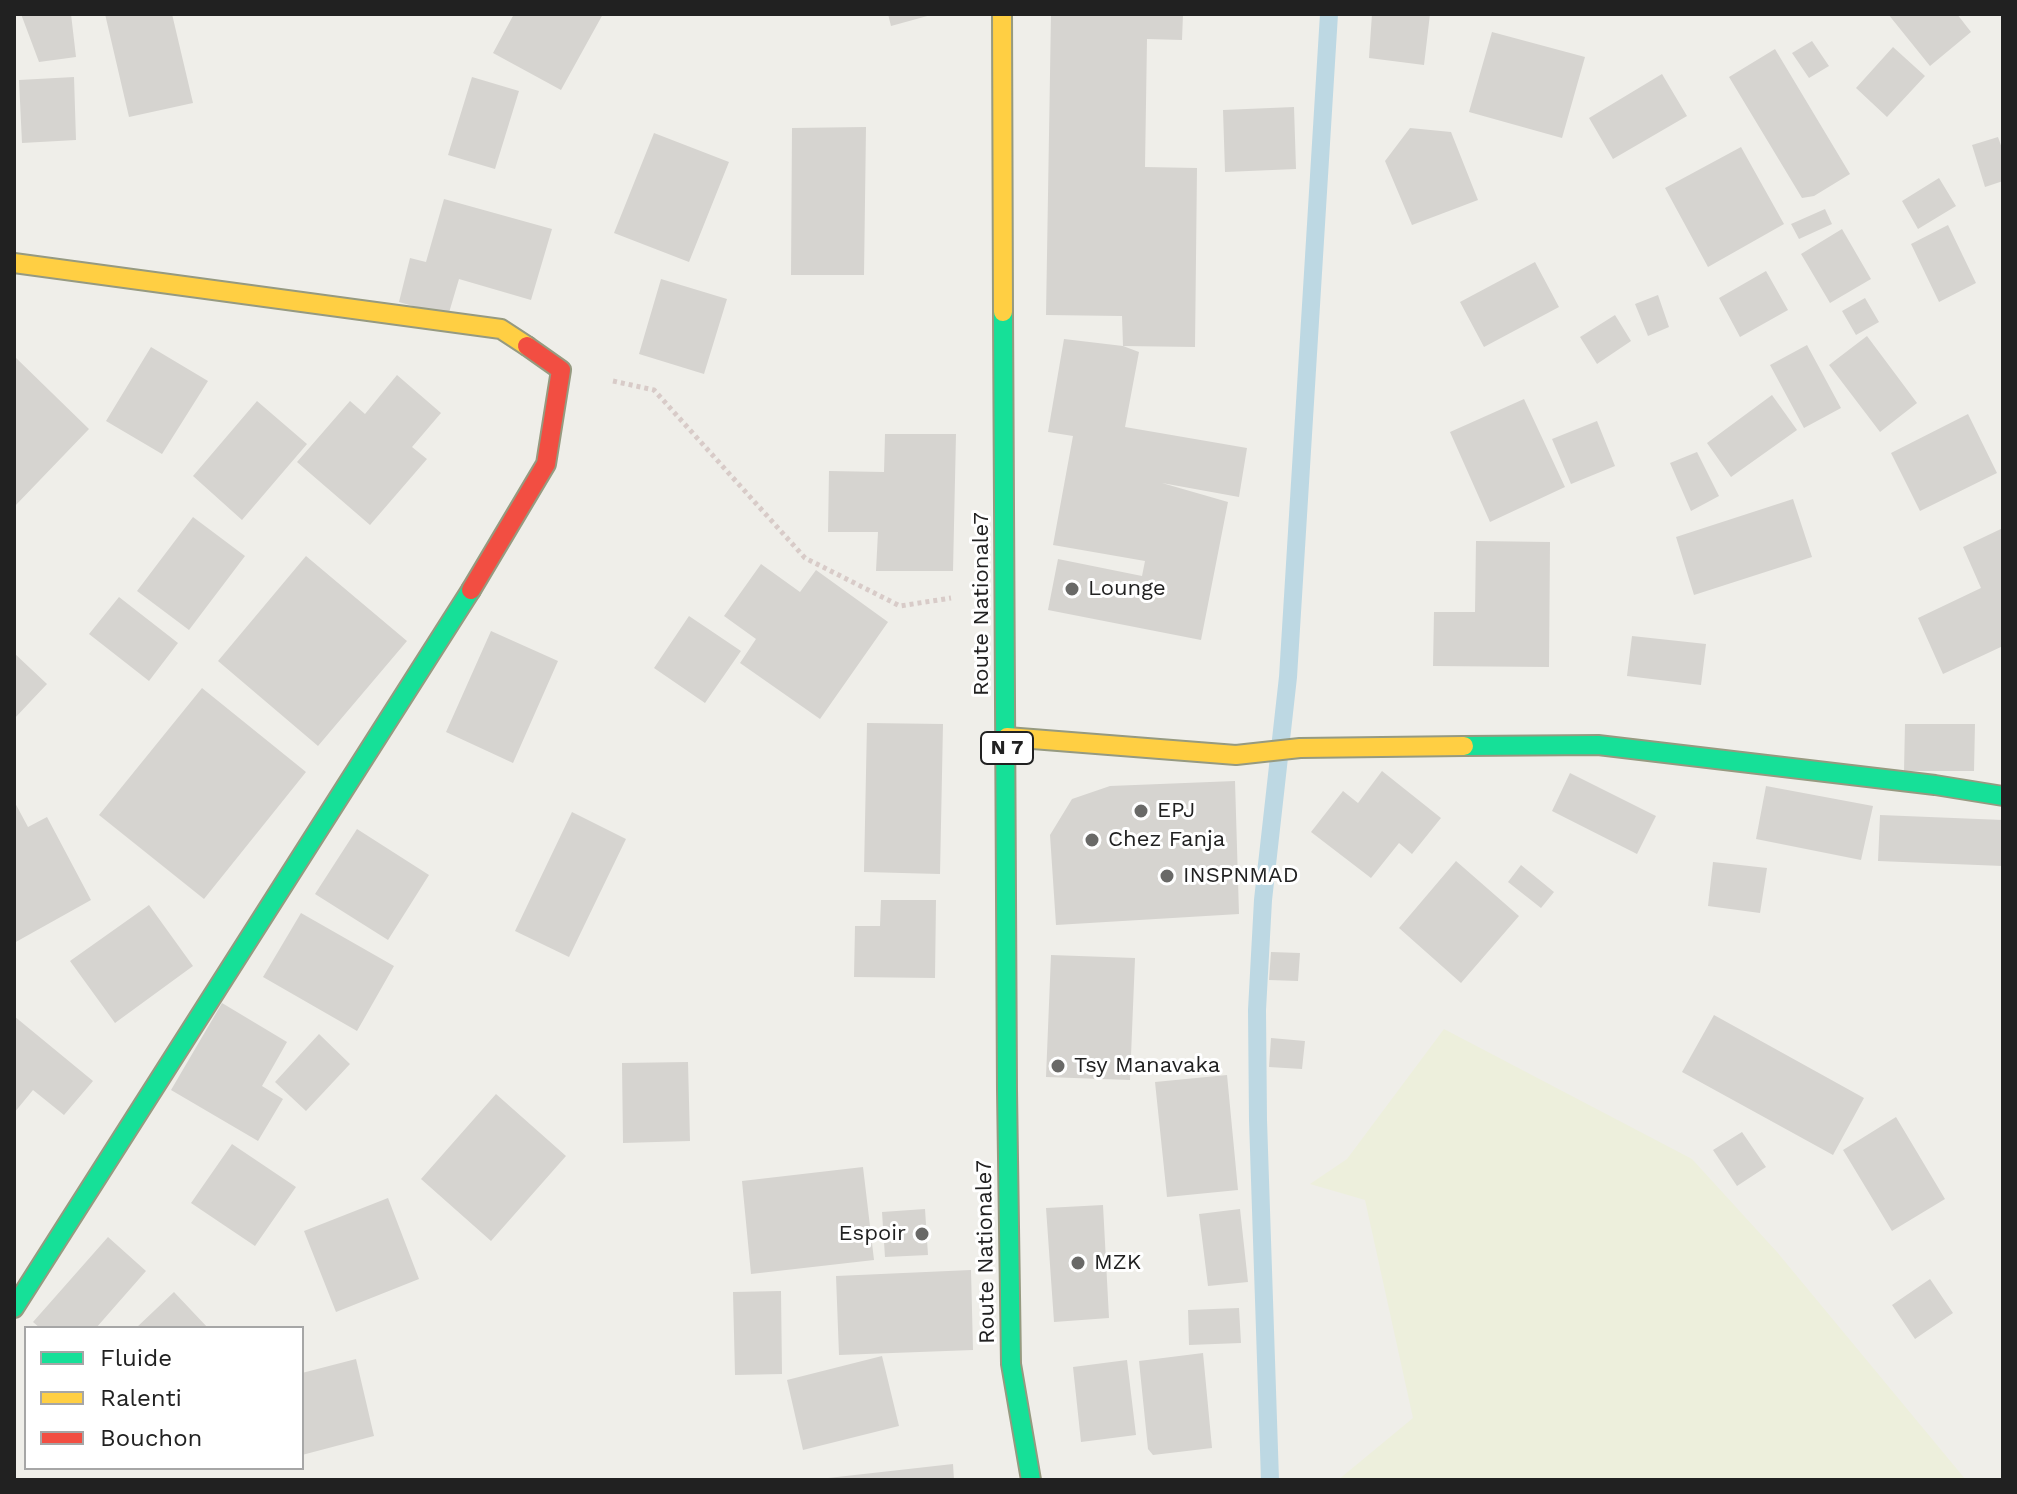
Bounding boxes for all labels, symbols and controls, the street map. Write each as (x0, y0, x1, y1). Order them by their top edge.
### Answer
street label: Route Nationale7 (969, 512, 995, 696)
place label: Lounge (1088, 576, 1166, 602)
marker: Lounge (1063, 580, 1081, 598)
road number: N 7 (981, 732, 1033, 764)
place label: EPJ (1157, 798, 1196, 824)
marker: EPJ (1132, 802, 1150, 820)
place label: Chez Fanja (1108, 827, 1225, 853)
marker: Chez Fanja (1083, 831, 1101, 849)
place label: INSPNMAD (1183, 863, 1298, 889)
marker: INSPNMAD (1158, 867, 1176, 885)
place label: Tsy Manavaka (1074, 1053, 1220, 1079)
marker: Tsy Manavaka (1049, 1057, 1067, 1075)
street label: Route Nationale7 (971, 1160, 1001, 1344)
place label: Espoir (839, 1221, 906, 1247)
marker: Espoir (913, 1225, 931, 1243)
place label: MZK (1094, 1250, 1141, 1276)
marker: MZK (1069, 1254, 1087, 1272)
legend (24, 1326, 304, 1470)
text: Fluide (100, 1344, 172, 1372)
text: Ralenti (100, 1384, 182, 1412)
text: Bouchon (100, 1424, 202, 1452)

